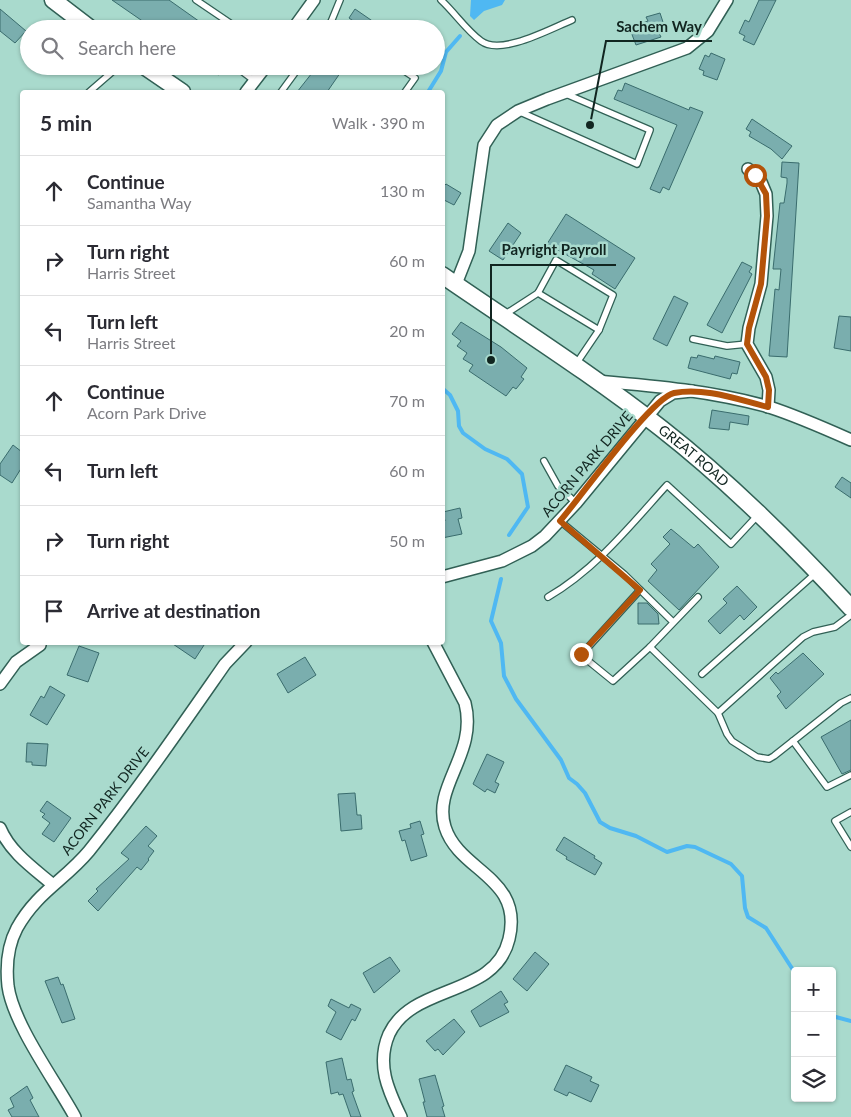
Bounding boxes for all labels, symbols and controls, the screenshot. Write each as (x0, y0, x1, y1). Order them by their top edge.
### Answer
callout: Sachem Way (606, 11, 712, 41)
text: Sachem Way (616, 17, 702, 35)
search box (20, 20, 445, 75)
icon: search (38, 34, 66, 62)
text: Search here (78, 36, 176, 59)
text: 5 min (40, 110, 92, 135)
text: Walk · 390 m (332, 113, 425, 132)
route start (744, 164, 767, 187)
text: Continue (87, 170, 165, 193)
icon: ahead (40, 177, 68, 205)
text: 130 m (380, 181, 425, 200)
text: Samantha Way (87, 193, 192, 212)
callout: Payright Payroll (491, 235, 616, 265)
text: Turn right (87, 240, 169, 263)
text: Payright Payroll (501, 240, 607, 258)
icon: right (40, 247, 68, 275)
text: 60 m (389, 251, 425, 270)
text: Harris Street (87, 263, 176, 282)
text: Turn left (87, 310, 158, 333)
icon: left (40, 317, 68, 345)
text: 20 m (389, 321, 425, 340)
text: Harris Street (87, 333, 176, 352)
text: Continue (87, 380, 165, 403)
icon: ahead (40, 387, 68, 415)
text: 70 m (389, 391, 425, 410)
text: Acorn Park Drive (87, 403, 207, 422)
street label: ACORN PARK DRIVE (538, 408, 636, 520)
street label: GREAT ROAD (655, 421, 733, 490)
icon: left (40, 457, 68, 485)
text: Turn left (87, 459, 158, 482)
text: 60 m (389, 461, 425, 480)
icon: right (40, 527, 68, 555)
text: Turn right (87, 529, 169, 552)
text: 50 m (389, 531, 425, 550)
icon: arrive (40, 597, 68, 625)
text: Arrive at destination (87, 599, 260, 622)
route end (570, 643, 593, 666)
street label: ACORN PARK DRIVE (57, 743, 152, 858)
map controls (791, 967, 836, 1102)
button: + (791, 967, 836, 1012)
button: − (791, 1012, 836, 1057)
button: layers (791, 1057, 836, 1102)

